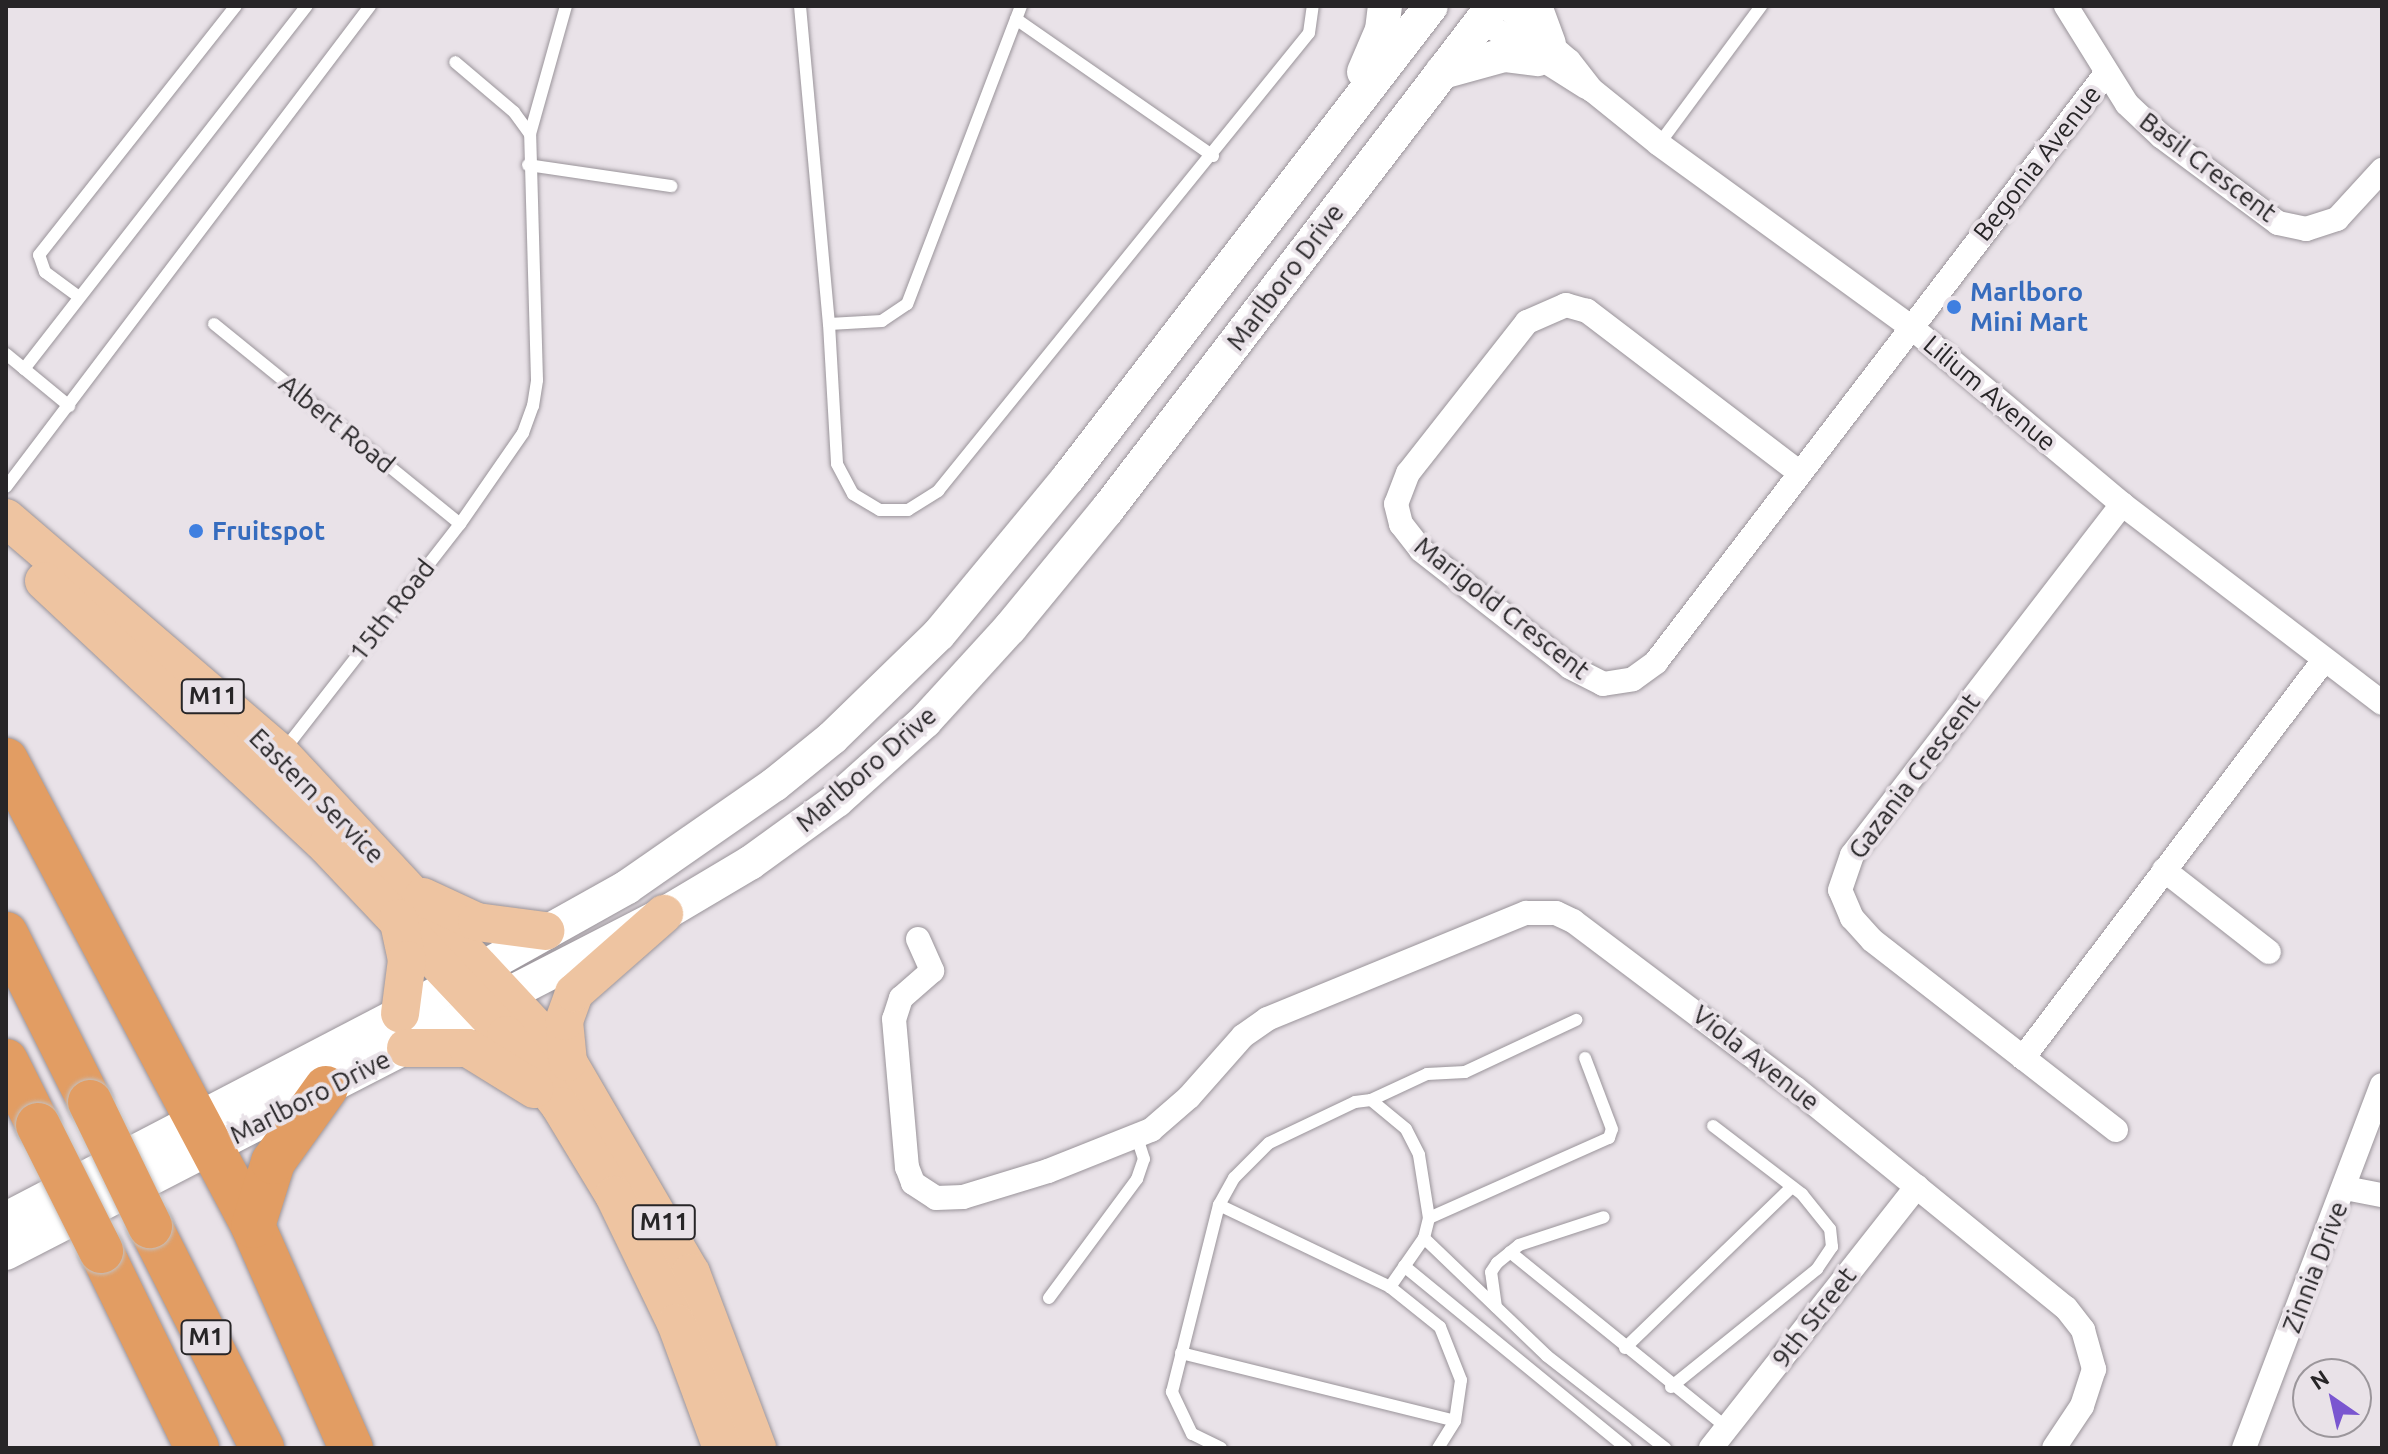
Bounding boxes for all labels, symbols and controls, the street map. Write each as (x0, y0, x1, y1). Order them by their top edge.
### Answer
street label: Begonia Avenue (1966, 79, 2108, 247)
street label: Basil Crescent (2133, 105, 2283, 229)
street label: Marlboro Drive (1220, 198, 1350, 356)
place label: Marlboro Mini Mart (1970, 276, 2088, 338)
marker: Marlboro Mini Mart (1945, 298, 1963, 316)
street label: Lilium Avenue (1917, 328, 2063, 458)
street label: Albert Road (273, 368, 401, 480)
place label: Fruitspot (212, 515, 325, 547)
marker: Fruitspot (187, 522, 205, 540)
street label: Marigold Crescent (1408, 530, 1596, 686)
street label: 15th Road (343, 553, 441, 667)
road number: M11 (179, 676, 247, 716)
street label: Gazania Crescent (1842, 687, 1986, 865)
street label: Marlboro Drive (790, 700, 942, 838)
street label: Eastern Service (243, 722, 391, 870)
street label: Viola Avenue (1686, 999, 1826, 1117)
street label: Marlboro Drive (225, 1043, 395, 1151)
street label: Zinnia Drive (2276, 1197, 2354, 1337)
road number: M11 (630, 1202, 698, 1242)
street label: 9th Street (1765, 1261, 1863, 1373)
road number: M1 (180, 1317, 232, 1357)
north arrow (2292, 1358, 2372, 1438)
text: N (2306, 1364, 2333, 1394)

